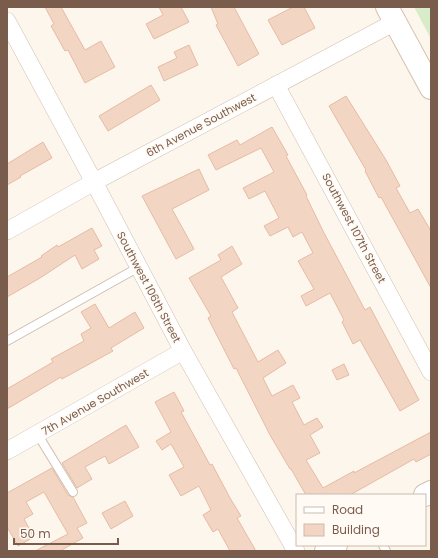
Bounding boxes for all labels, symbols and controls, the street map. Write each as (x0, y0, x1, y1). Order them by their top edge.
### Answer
street label: 6th Avenue Southwest (143, 89, 259, 161)
street label: Southwest 107th Street (318, 170, 390, 286)
street label: Southwest 106th Street (113, 229, 185, 345)
street label: 7th Avenue Southwest (38, 365, 152, 439)
legend (296, 494, 426, 546)
text: Road (332, 501, 363, 518)
scale bar (14, 520, 118, 546)
text: Building (332, 521, 380, 538)
text: 50 m (20, 525, 51, 542)

